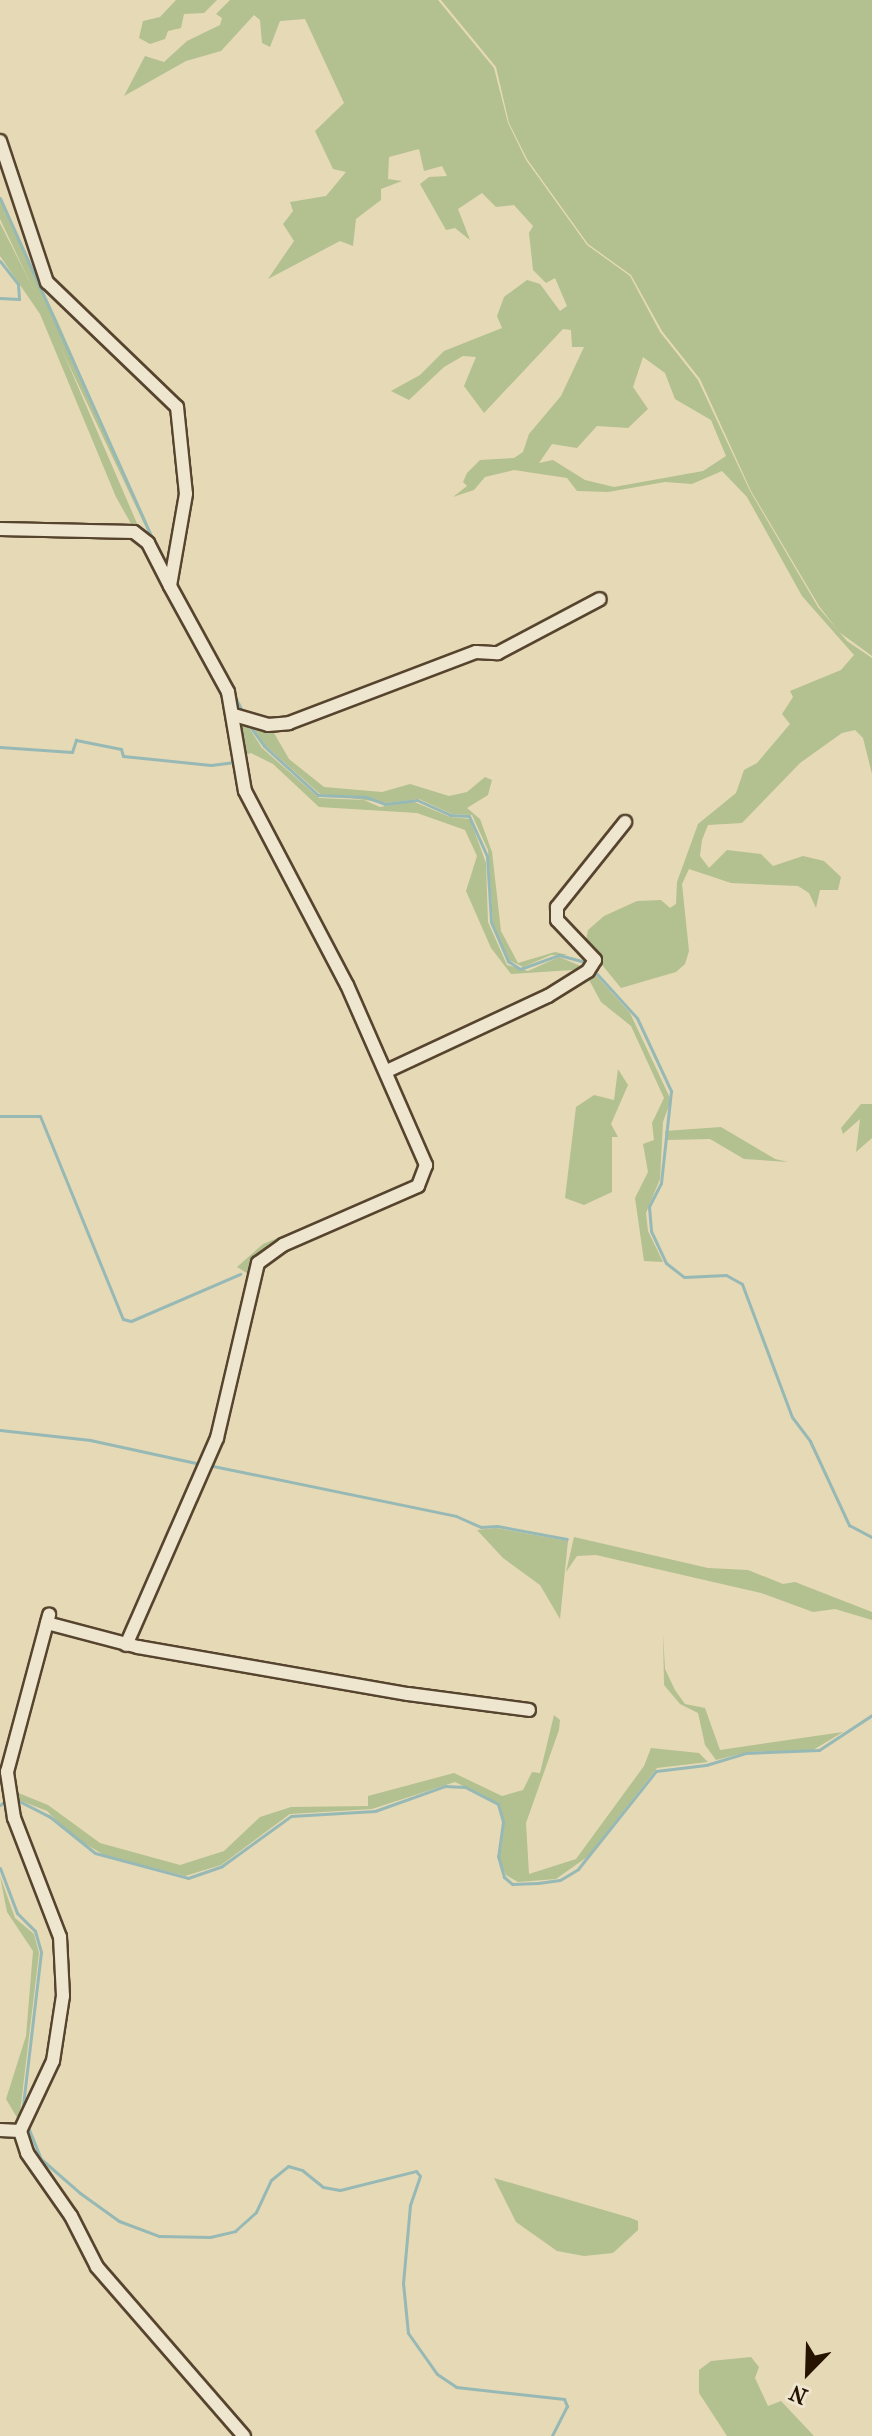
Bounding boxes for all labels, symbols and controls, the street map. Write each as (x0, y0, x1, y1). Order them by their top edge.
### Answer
north arrow (768, 2332, 848, 2412)
text: N (786, 2379, 811, 2409)

